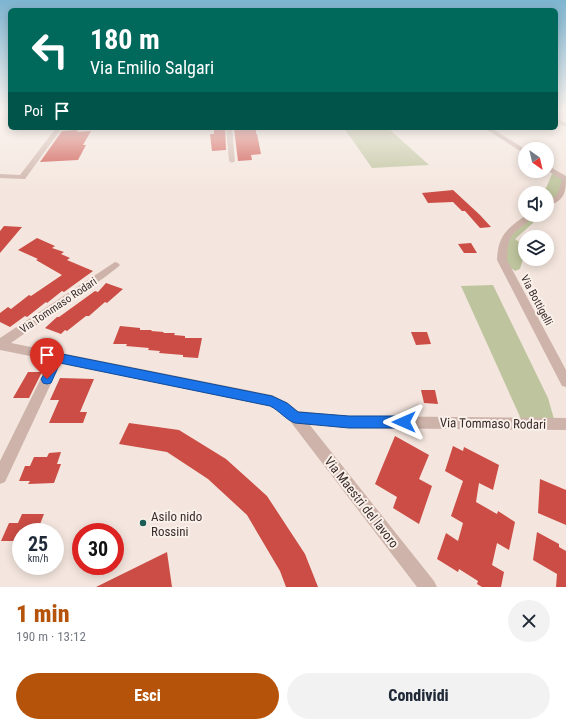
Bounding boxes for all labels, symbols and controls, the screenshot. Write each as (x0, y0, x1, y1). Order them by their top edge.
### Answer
text: 180 m (90, 23, 160, 56)
icon: left (24, 24, 76, 76)
text: Via Emilio Salgari (90, 57, 214, 78)
icon: arrive (51, 100, 73, 122)
text: Poi (24, 102, 43, 120)
north arrow (518, 142, 554, 178)
map controls (518, 142, 554, 266)
button: sound (518, 186, 554, 222)
button: layers (518, 230, 554, 266)
street label: Via Bottigelli (518, 273, 555, 328)
street label: Via Tommaso Rodari (17, 275, 99, 336)
pin (30, 338, 64, 379)
icon: arrive (36, 344, 58, 366)
position arrow (383, 401, 425, 443)
street label: Via Tommaso Rodari (440, 415, 546, 432)
street label: Via Maestri del lavoro (321, 454, 402, 551)
place label: Asilo nido Rossini (151, 509, 202, 539)
marker: Asilo nido Rossini (138, 518, 148, 528)
speed limit sign: 30 (72, 523, 124, 575)
text: 25 (28, 532, 48, 556)
text: km/h (28, 553, 48, 564)
text: 1 min (16, 600, 70, 628)
button: close (508, 600, 550, 642)
text: 190 m · 13:12 (16, 629, 86, 644)
button: Esci (16, 673, 279, 719)
button: Condividi (287, 673, 550, 719)

